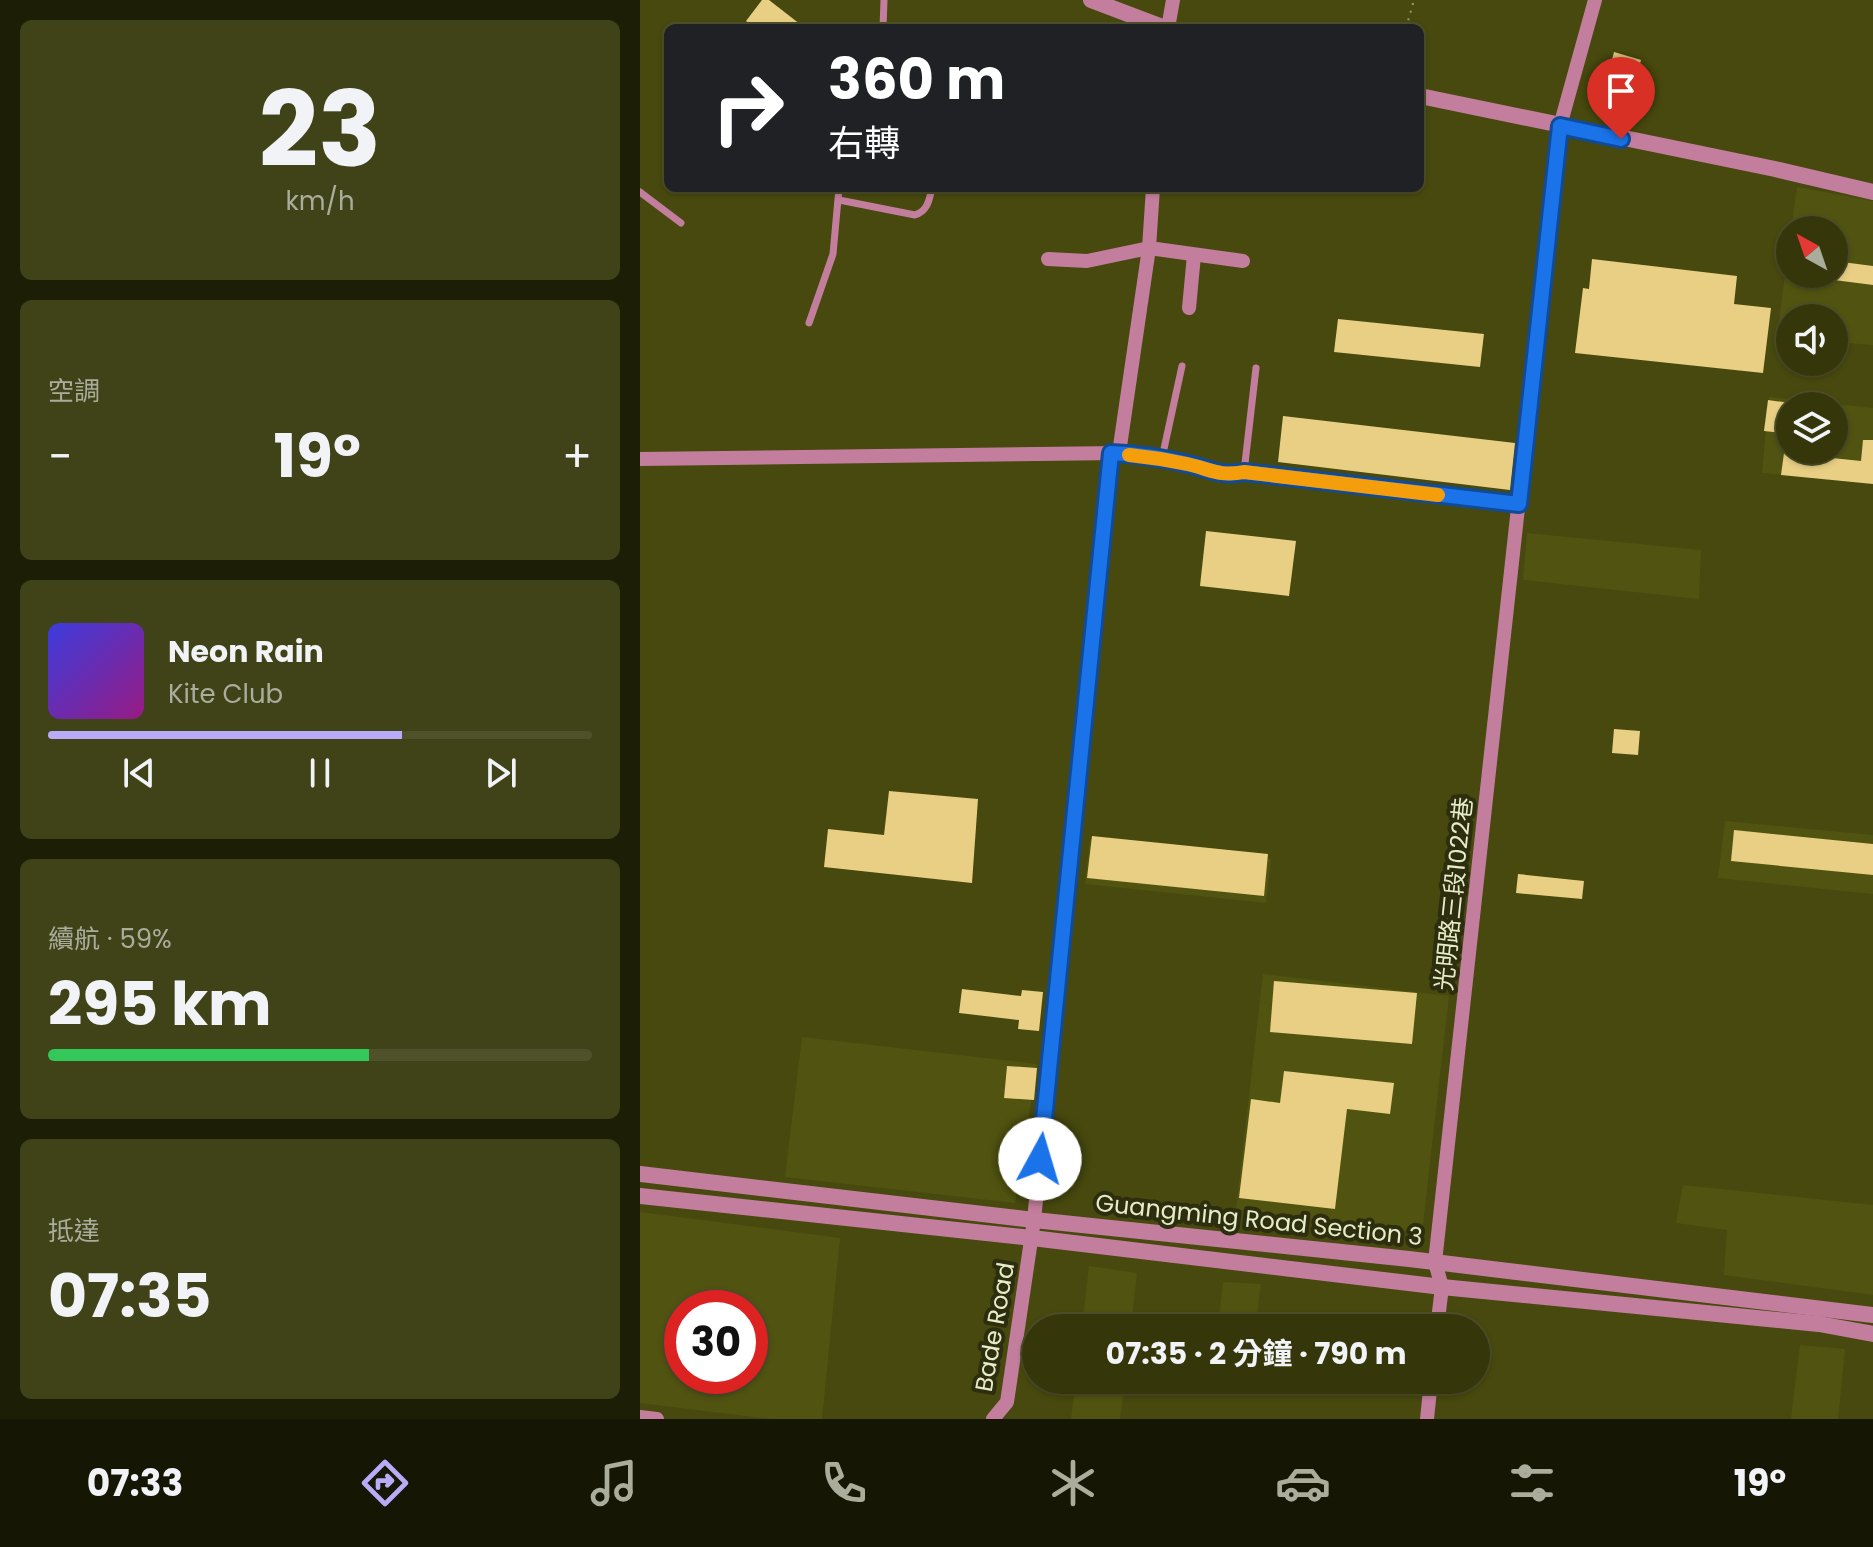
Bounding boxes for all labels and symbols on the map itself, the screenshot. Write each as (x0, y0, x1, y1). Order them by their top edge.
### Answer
pin (1587, 57, 1655, 139)
north arrow (1776, 216, 1848, 288)
street label: 光明路三段1022巷 (1427, 796, 1480, 992)
position arrow (998, 1117, 1082, 1201)
street label: Guangming Road Section 3 (1094, 1186, 1424, 1253)
street label: Bade Road (967, 1260, 1022, 1394)
speed limit sign: 30 (664, 1290, 768, 1394)

